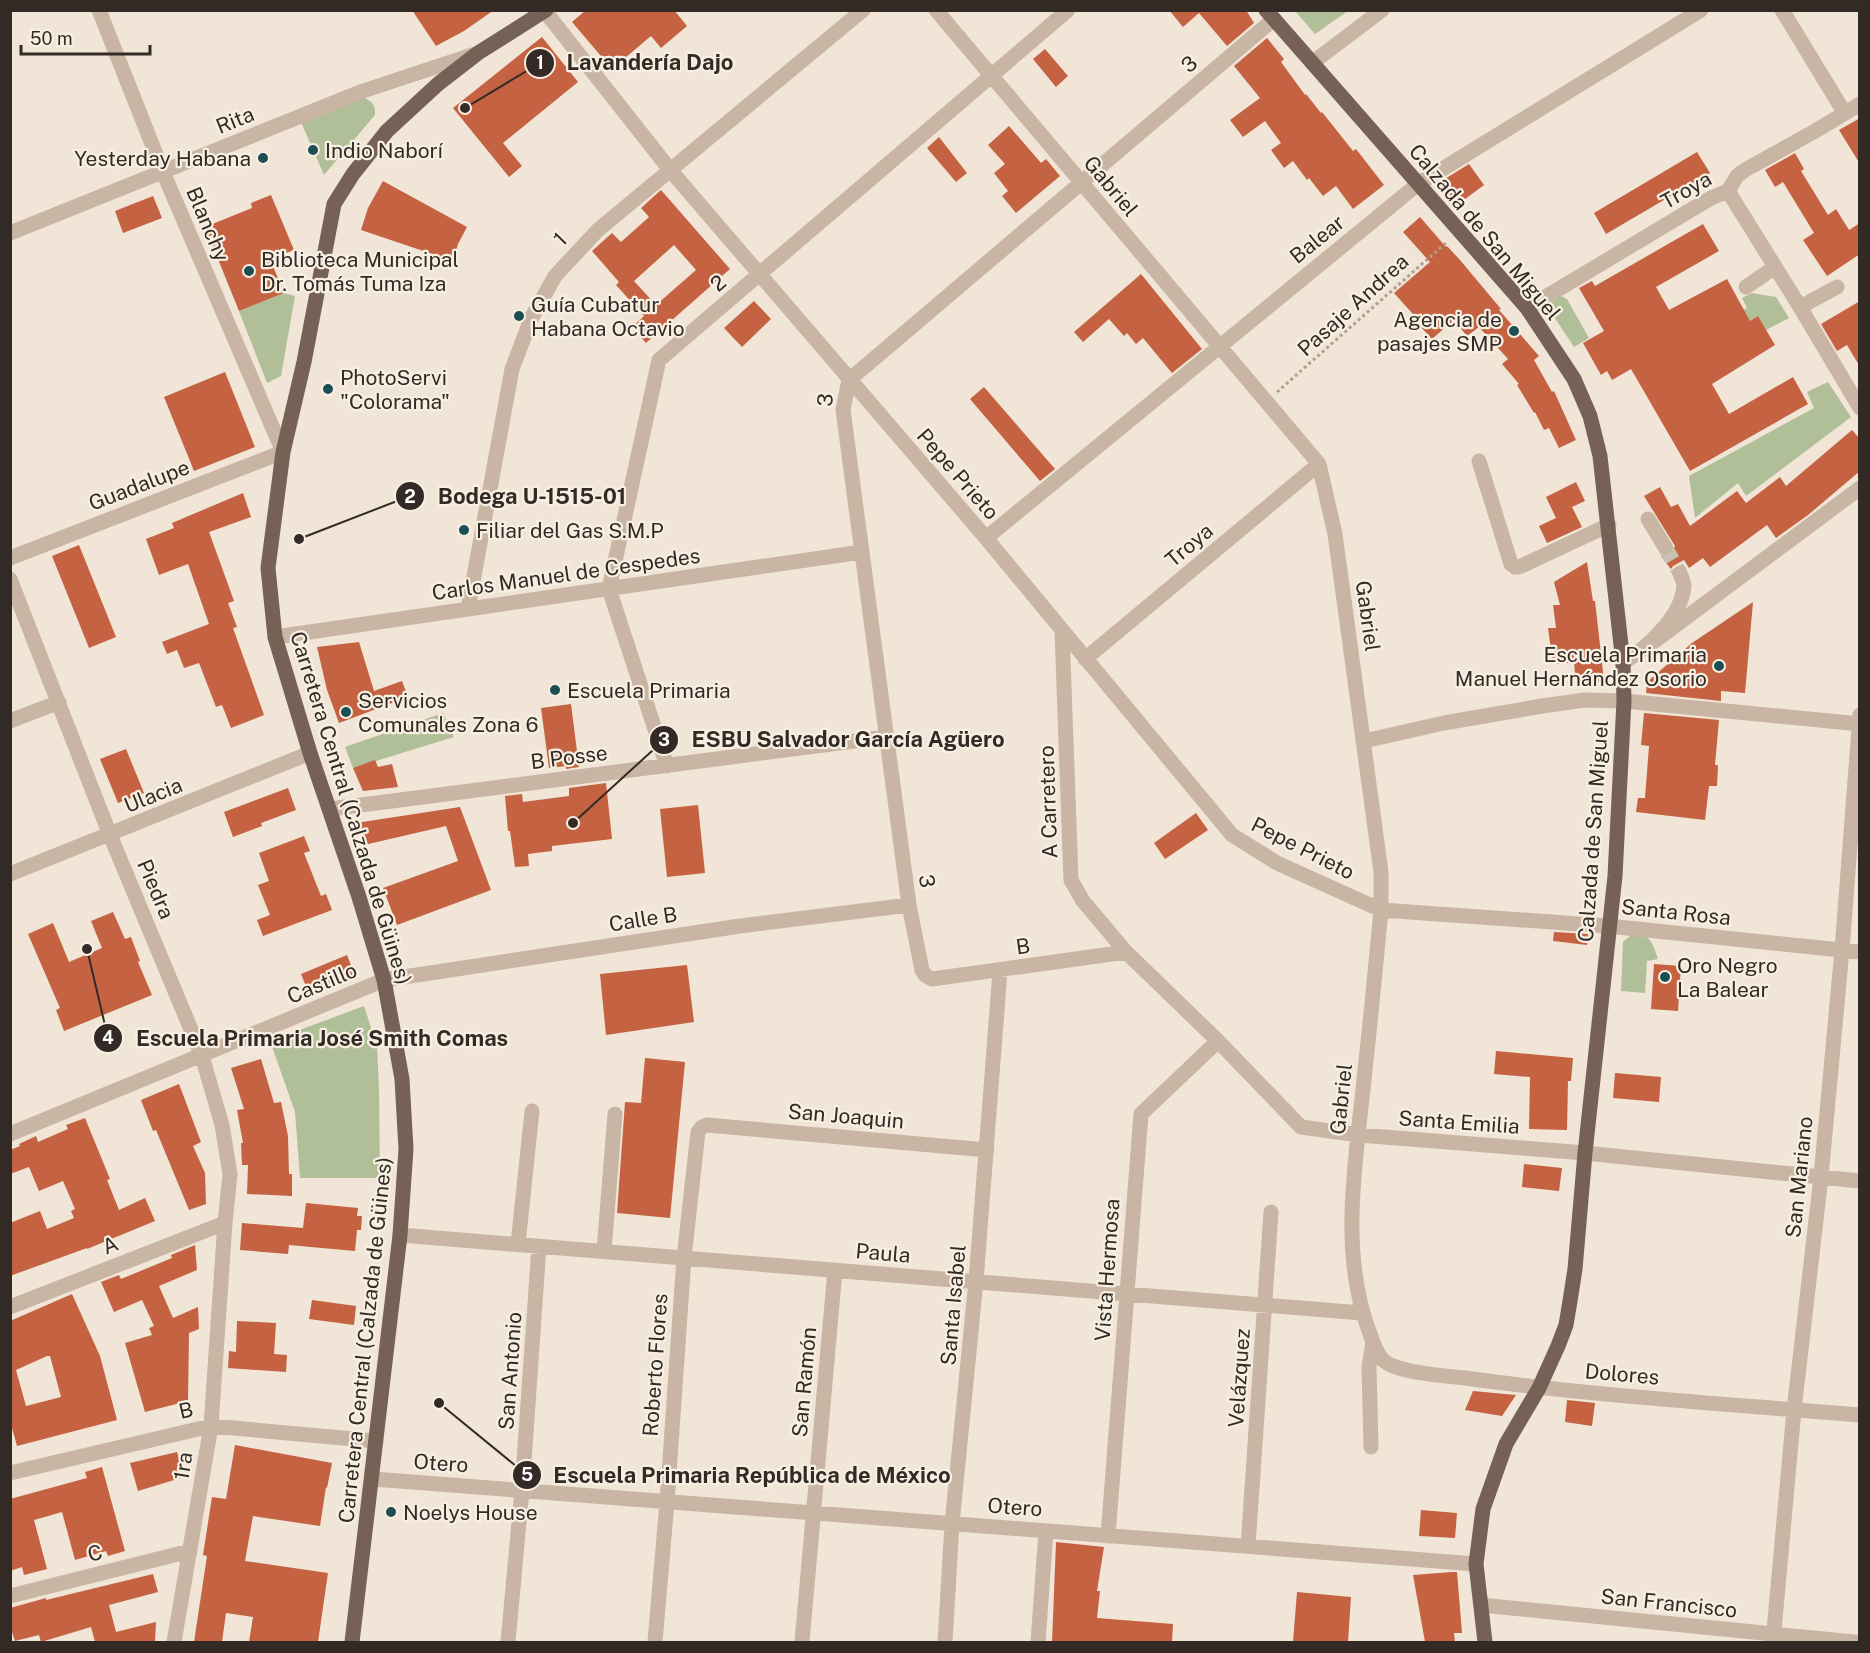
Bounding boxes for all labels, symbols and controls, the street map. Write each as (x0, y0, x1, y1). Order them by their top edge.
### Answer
scale bar (21, 18, 150, 56)
text: 50 m (30, 28, 73, 49)
callout: Lavandería Dajo (525, 43, 745, 83)
text: Lavandería Dajo (567, 49, 733, 75)
street label: 3 (1176, 50, 1202, 78)
text: 1 (536, 52, 544, 73)
street label: Rita (212, 101, 258, 139)
place label: Indio Naborí (325, 138, 444, 163)
street label: Calzada de San Miguel (1404, 139, 1566, 325)
marker: Indio Naborí (306, 143, 320, 157)
place label: Yesterday Habana (74, 146, 251, 171)
marker: Yesterday Habana (256, 151, 270, 165)
street label: Gabriel (1079, 151, 1143, 221)
street label: Troya (1656, 166, 1716, 214)
street label: Blanchy (181, 183, 235, 265)
street label: Balear (1285, 209, 1349, 269)
street label: 1 (548, 227, 572, 251)
place label: Biblioteca Municipal Dr. Tomás Tuma Iza (261, 247, 459, 296)
street label: Pasaje Andrea (1292, 249, 1414, 361)
marker: Biblioteca Municipal Dr. Tomás Tuma Iza (242, 264, 256, 278)
street label: 2 (705, 269, 731, 297)
place label: Guía Cubatur Habana Octavio (531, 292, 685, 341)
place label: Agencia de pasajes SMP (1377, 307, 1502, 356)
marker: Guía Cubatur Habana Octavio (512, 309, 526, 323)
marker: Agencia de pasajes SMP (1507, 324, 1521, 338)
place label: PhotoServi "Colorama" (340, 365, 450, 414)
marker: PhotoServi "Colorama" (321, 382, 335, 396)
street label: 3 (812, 392, 838, 408)
street label: Pepe Prieto (912, 423, 1004, 525)
street label: Guadalupe (85, 454, 193, 516)
callout: Bodega U-1515-01 (395, 476, 638, 516)
text: Bodega U-1515-01 (438, 483, 626, 509)
text: 2 (404, 486, 416, 507)
place label: Filiar del Gas S.M.P (476, 518, 664, 543)
street label: Troya (1160, 518, 1218, 572)
marker: Filiar del Gas S.M.P (457, 523, 471, 537)
street label: Carlos Manuel de Cespedes (430, 543, 702, 605)
street label: Gabriel (1351, 579, 1385, 653)
street label: Carretera Central (Calzada de Güines) (285, 628, 417, 988)
place label: Escuela Primaria Manuel Hernández Osorio (1455, 642, 1707, 691)
marker: Escuela Primaria Manuel Hernández Osorio (1712, 659, 1726, 673)
place label: Escuela Primaria (567, 678, 731, 703)
marker: Escuela Primaria (548, 683, 562, 697)
place label: Servicios Comunales Zona 6 (358, 688, 539, 737)
marker: Servicios Comunales Zona 6 (339, 705, 353, 719)
street label: Calzada de San Miguel (1573, 719, 1613, 943)
callout: ESBU Salvador García Agüero (649, 720, 1016, 760)
text: ESBU Salvador García Agüero (691, 726, 1005, 752)
text: 3 (658, 729, 670, 750)
street label: B Posse (529, 740, 609, 774)
street label: A Carretero (1034, 745, 1062, 859)
street label: Ulacia (120, 772, 186, 818)
street label: Pepe Prieto (1247, 811, 1359, 885)
street label: Piedra (132, 855, 180, 923)
street label: 3 (914, 873, 940, 889)
street label: Santa Rosa (1620, 894, 1732, 930)
street label: Calle B (607, 901, 679, 937)
street label: B (1014, 933, 1032, 959)
place label: Oro Negro La Balear (1677, 953, 1778, 1002)
street label: Castillo (283, 957, 361, 1009)
marker: Oro Negro La Balear (1658, 970, 1672, 984)
callout: Escuela Primaria José Smith Comas (93, 1018, 520, 1058)
text: Escuela Primaria José Smith Comas (136, 1025, 508, 1051)
text: 4 (102, 1027, 114, 1048)
street label: Gabriel (1325, 1062, 1357, 1136)
street label: San Joaquin (787, 1098, 905, 1134)
street label: Santa Emilia (1398, 1105, 1520, 1139)
street label: San Mariano (1780, 1115, 1818, 1239)
street label: Carretera Central (Calzada de Güines) (333, 1156, 397, 1524)
street label: Vista Hermosa (1090, 1198, 1124, 1342)
street label: A (98, 1231, 122, 1259)
street label: Paula (855, 1238, 911, 1268)
street label: Santa Isabel (935, 1244, 971, 1366)
street label: Roberto Flores (638, 1293, 672, 1437)
street label: San Antonio (493, 1311, 527, 1431)
street label: San Ramón (787, 1326, 821, 1438)
street label: Velázquez (1223, 1328, 1255, 1428)
street label: Dolores (1584, 1358, 1660, 1390)
street label: B (176, 1396, 196, 1424)
street label: Otero (413, 1449, 469, 1477)
street label: 1ra (168, 1450, 198, 1482)
callout: Escuela Primaria República de México (512, 1455, 963, 1495)
text: Escuela Primaria República de México (553, 1462, 951, 1488)
text: 5 (521, 1464, 533, 1485)
street label: Otero (987, 1493, 1043, 1521)
place label: Noelys House (403, 1500, 538, 1525)
marker: Noelys House (384, 1505, 398, 1519)
street label: C (85, 1539, 105, 1567)
street label: San Francisco (1599, 1583, 1739, 1623)

